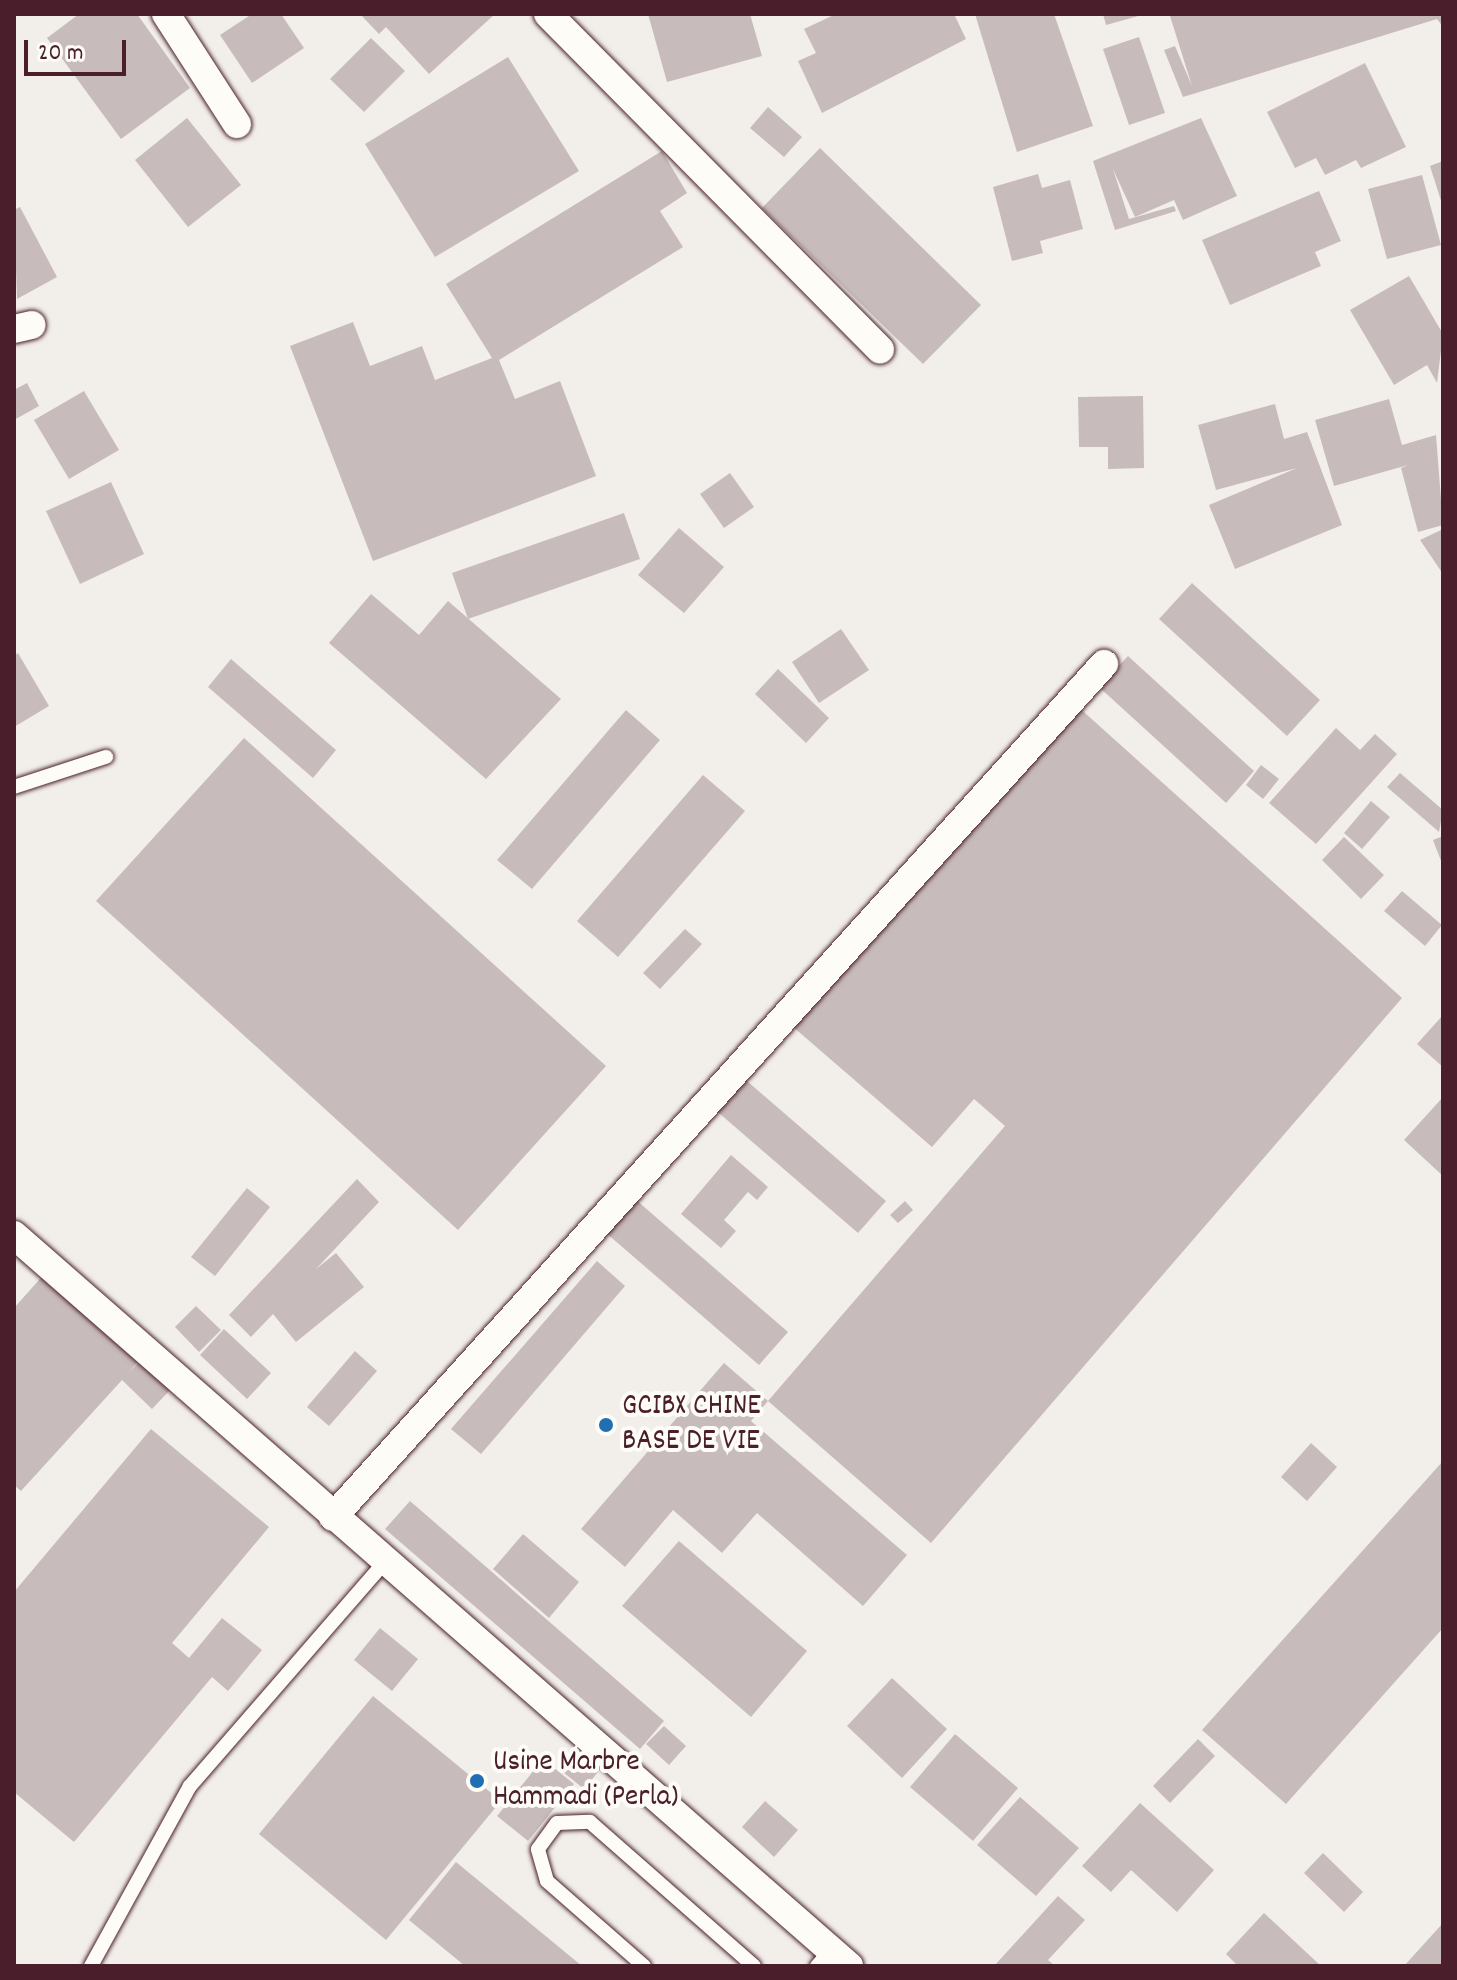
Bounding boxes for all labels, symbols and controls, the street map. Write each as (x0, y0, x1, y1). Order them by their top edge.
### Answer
scale bar (28, 24, 130, 74)
text: 20 m (38, 37, 84, 71)
place label: GCIBX CHINE BASE DE VIE (622, 1390, 761, 1460)
marker: GCIBX CHINE BASE DE VIE (597, 1416, 615, 1434)
place label: Usine Marbre Hammadi (Perla) (493, 1746, 678, 1816)
marker: Usine Marbre Hammadi (Perla) (468, 1772, 486, 1790)

